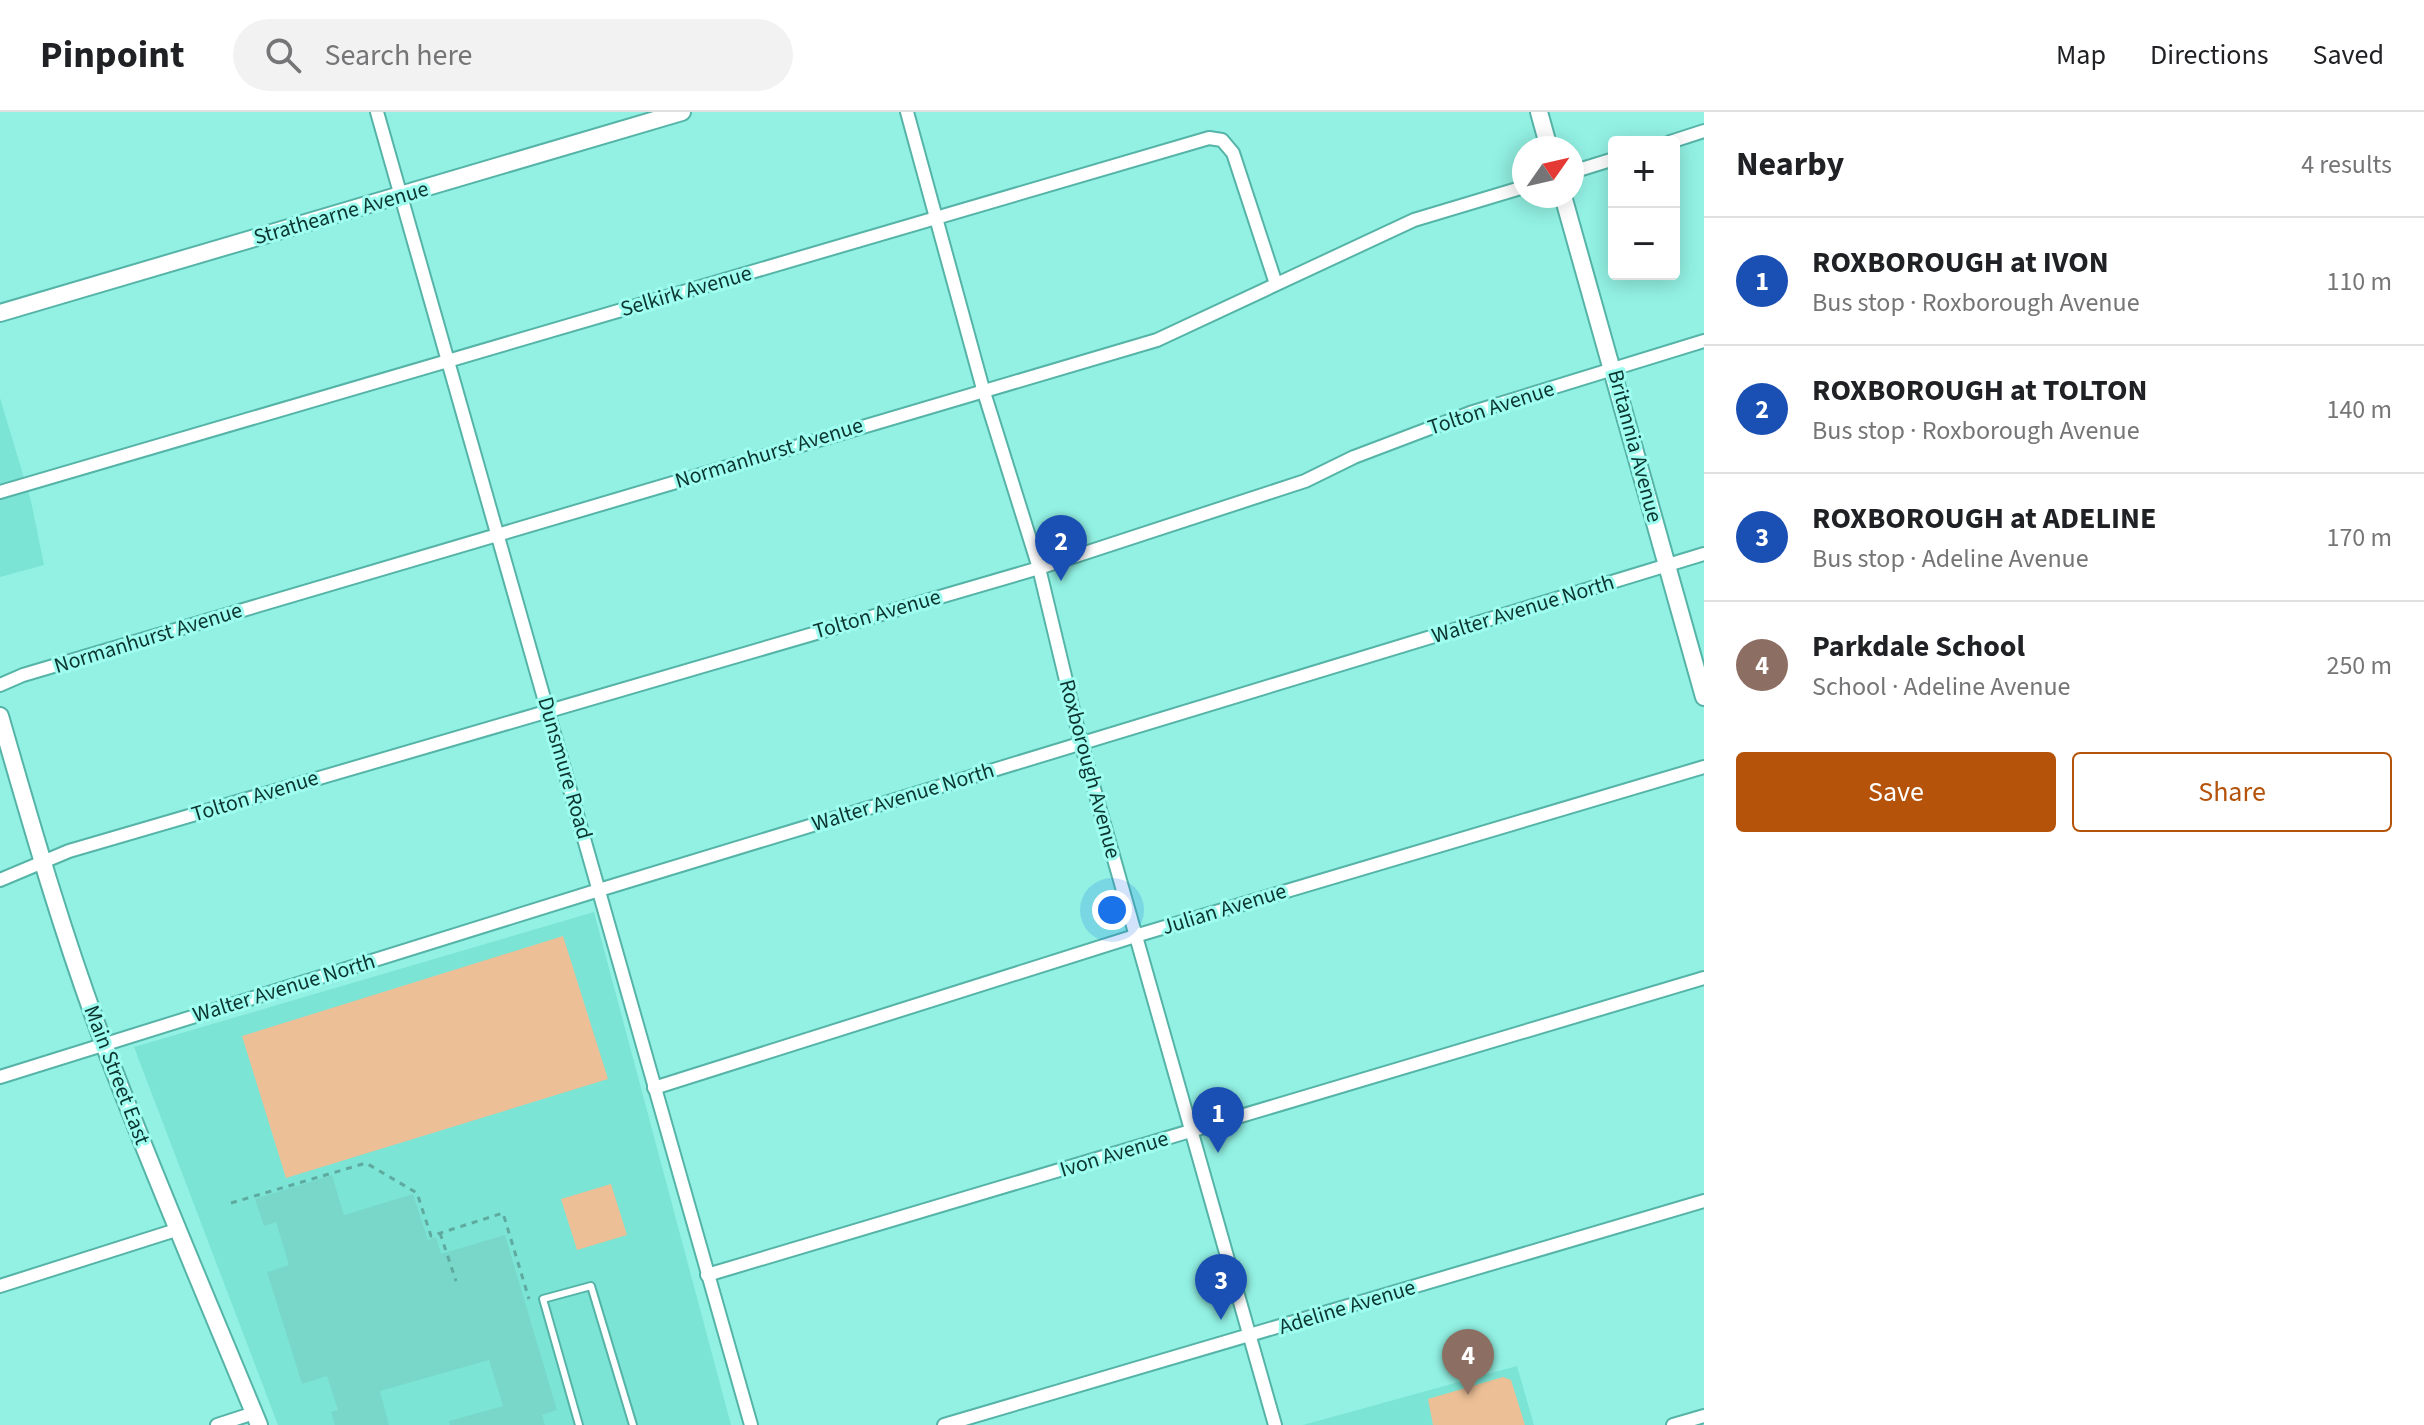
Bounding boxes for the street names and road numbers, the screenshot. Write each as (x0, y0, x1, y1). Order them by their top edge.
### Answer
street label: Strathearne Avenue (250, 173, 432, 253)
street label: Selkirk Avenue (617, 257, 756, 325)
street label: Britannia Avenue (1599, 366, 1671, 526)
street label: Tolton Avenue (1424, 372, 1558, 443)
street label: Normanhurst Avenue (671, 409, 867, 497)
street label: Walter Avenue North (1428, 566, 1618, 652)
street label: Tolton Avenue (810, 581, 945, 647)
street label: Normanhurst Avenue (50, 594, 246, 682)
street label: Roxborough Avenue (1051, 676, 1129, 862)
street label: Dunsmure Road (529, 693, 601, 843)
street label: Walter Avenue North (808, 754, 998, 840)
street label: Tolton Avenue (188, 761, 322, 830)
street label: Julian Avenue (1158, 875, 1290, 943)
street label: Walter Avenue North (189, 945, 379, 1031)
street label: Main Street East (76, 1000, 159, 1150)
street label: Ivon Avenue (1056, 1122, 1172, 1186)
street label: Adeline Avenue (1275, 1271, 1419, 1343)

